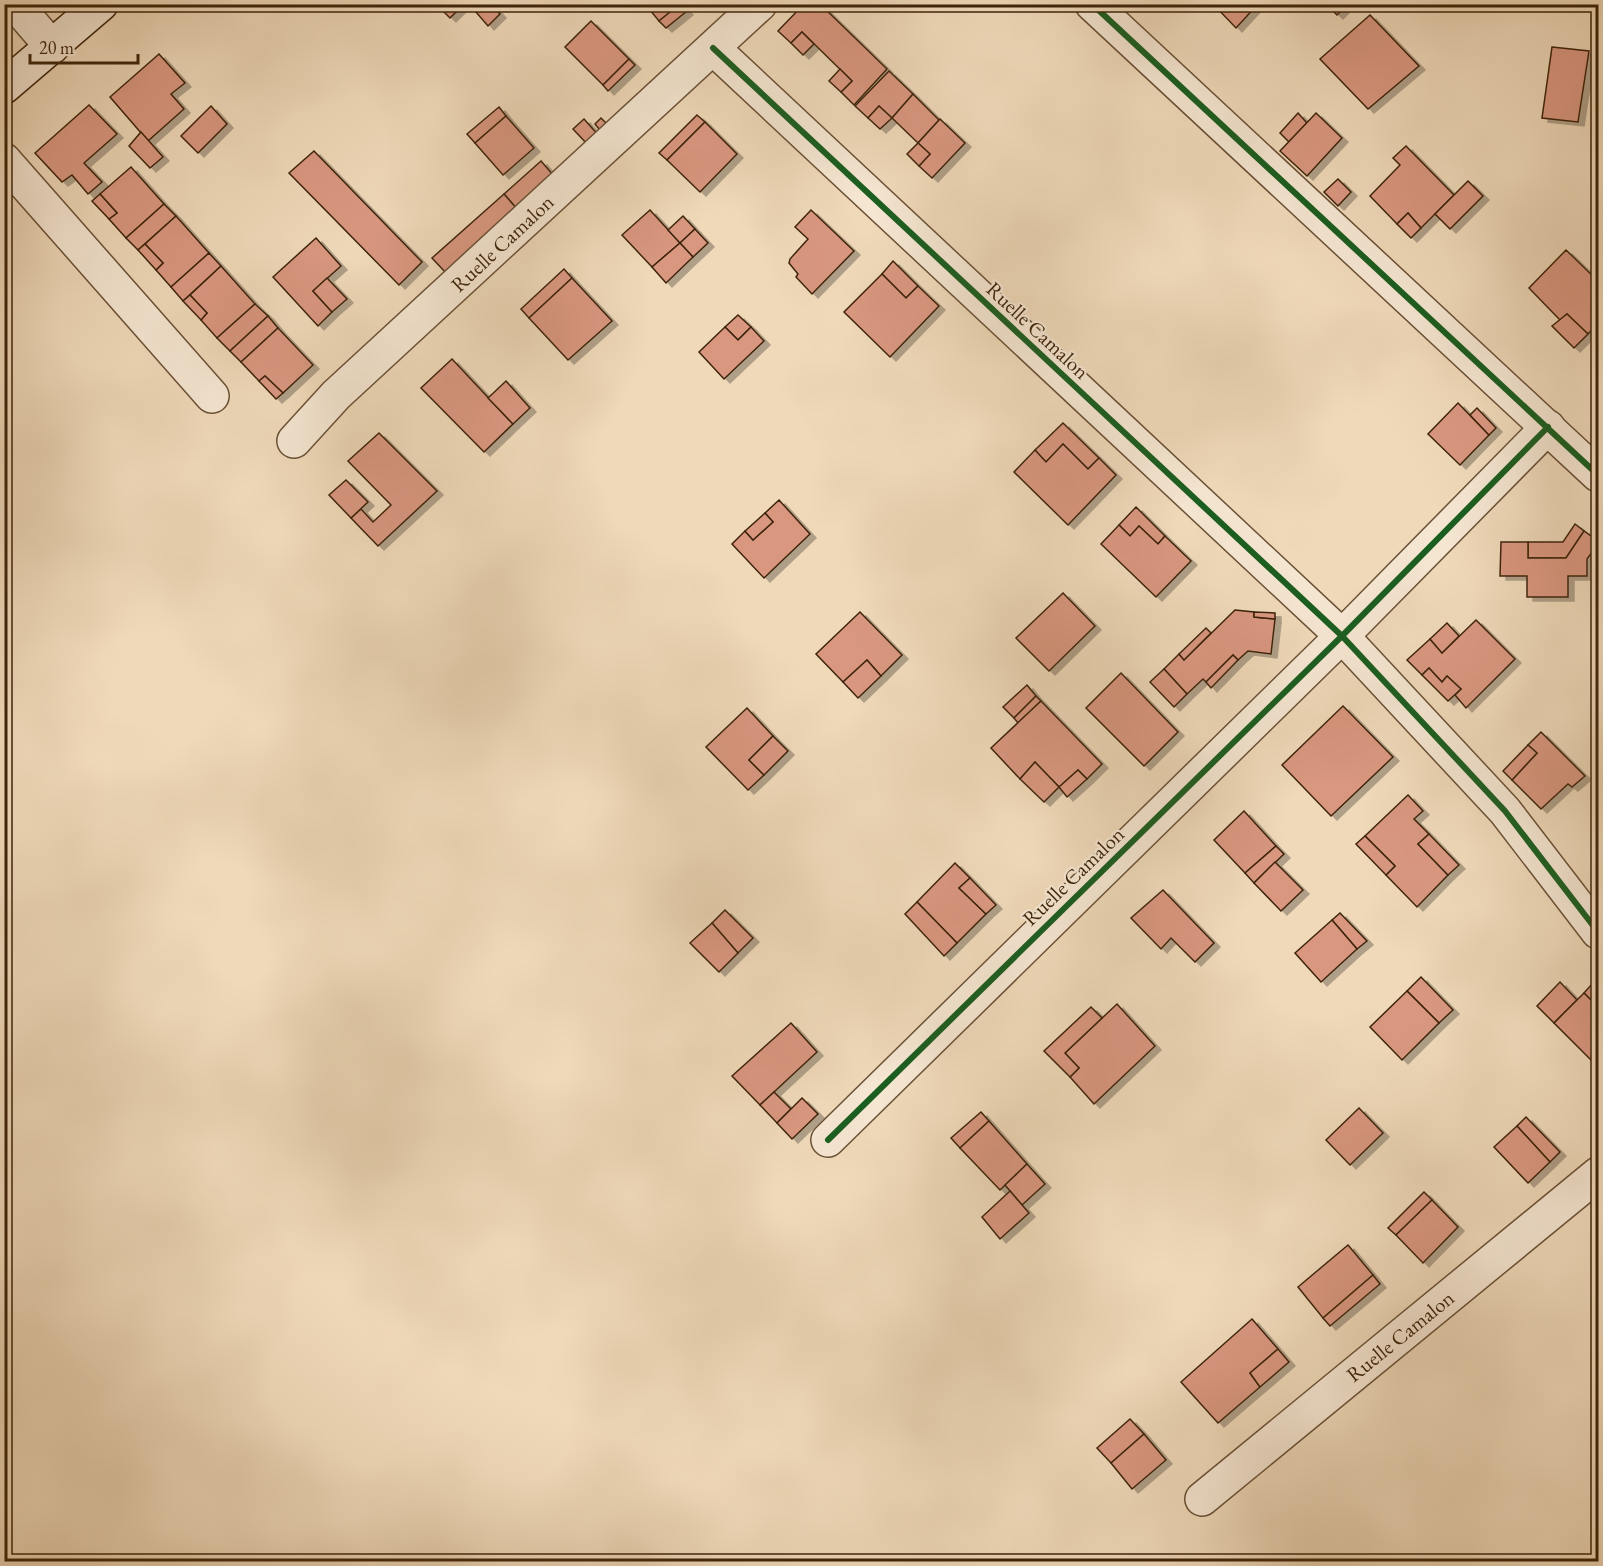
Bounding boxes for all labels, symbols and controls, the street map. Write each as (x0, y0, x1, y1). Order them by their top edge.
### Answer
scale bar (30, 27, 138, 65)
text: 20 m (39, 36, 74, 59)
street label: Ruelle Camalon (445, 188, 559, 298)
street label: Ruelle Camalon (981, 275, 1095, 385)
street label: Ruelle Camalon (1016, 821, 1130, 931)
street label: Ruelle Camalon (1341, 1284, 1459, 1388)

